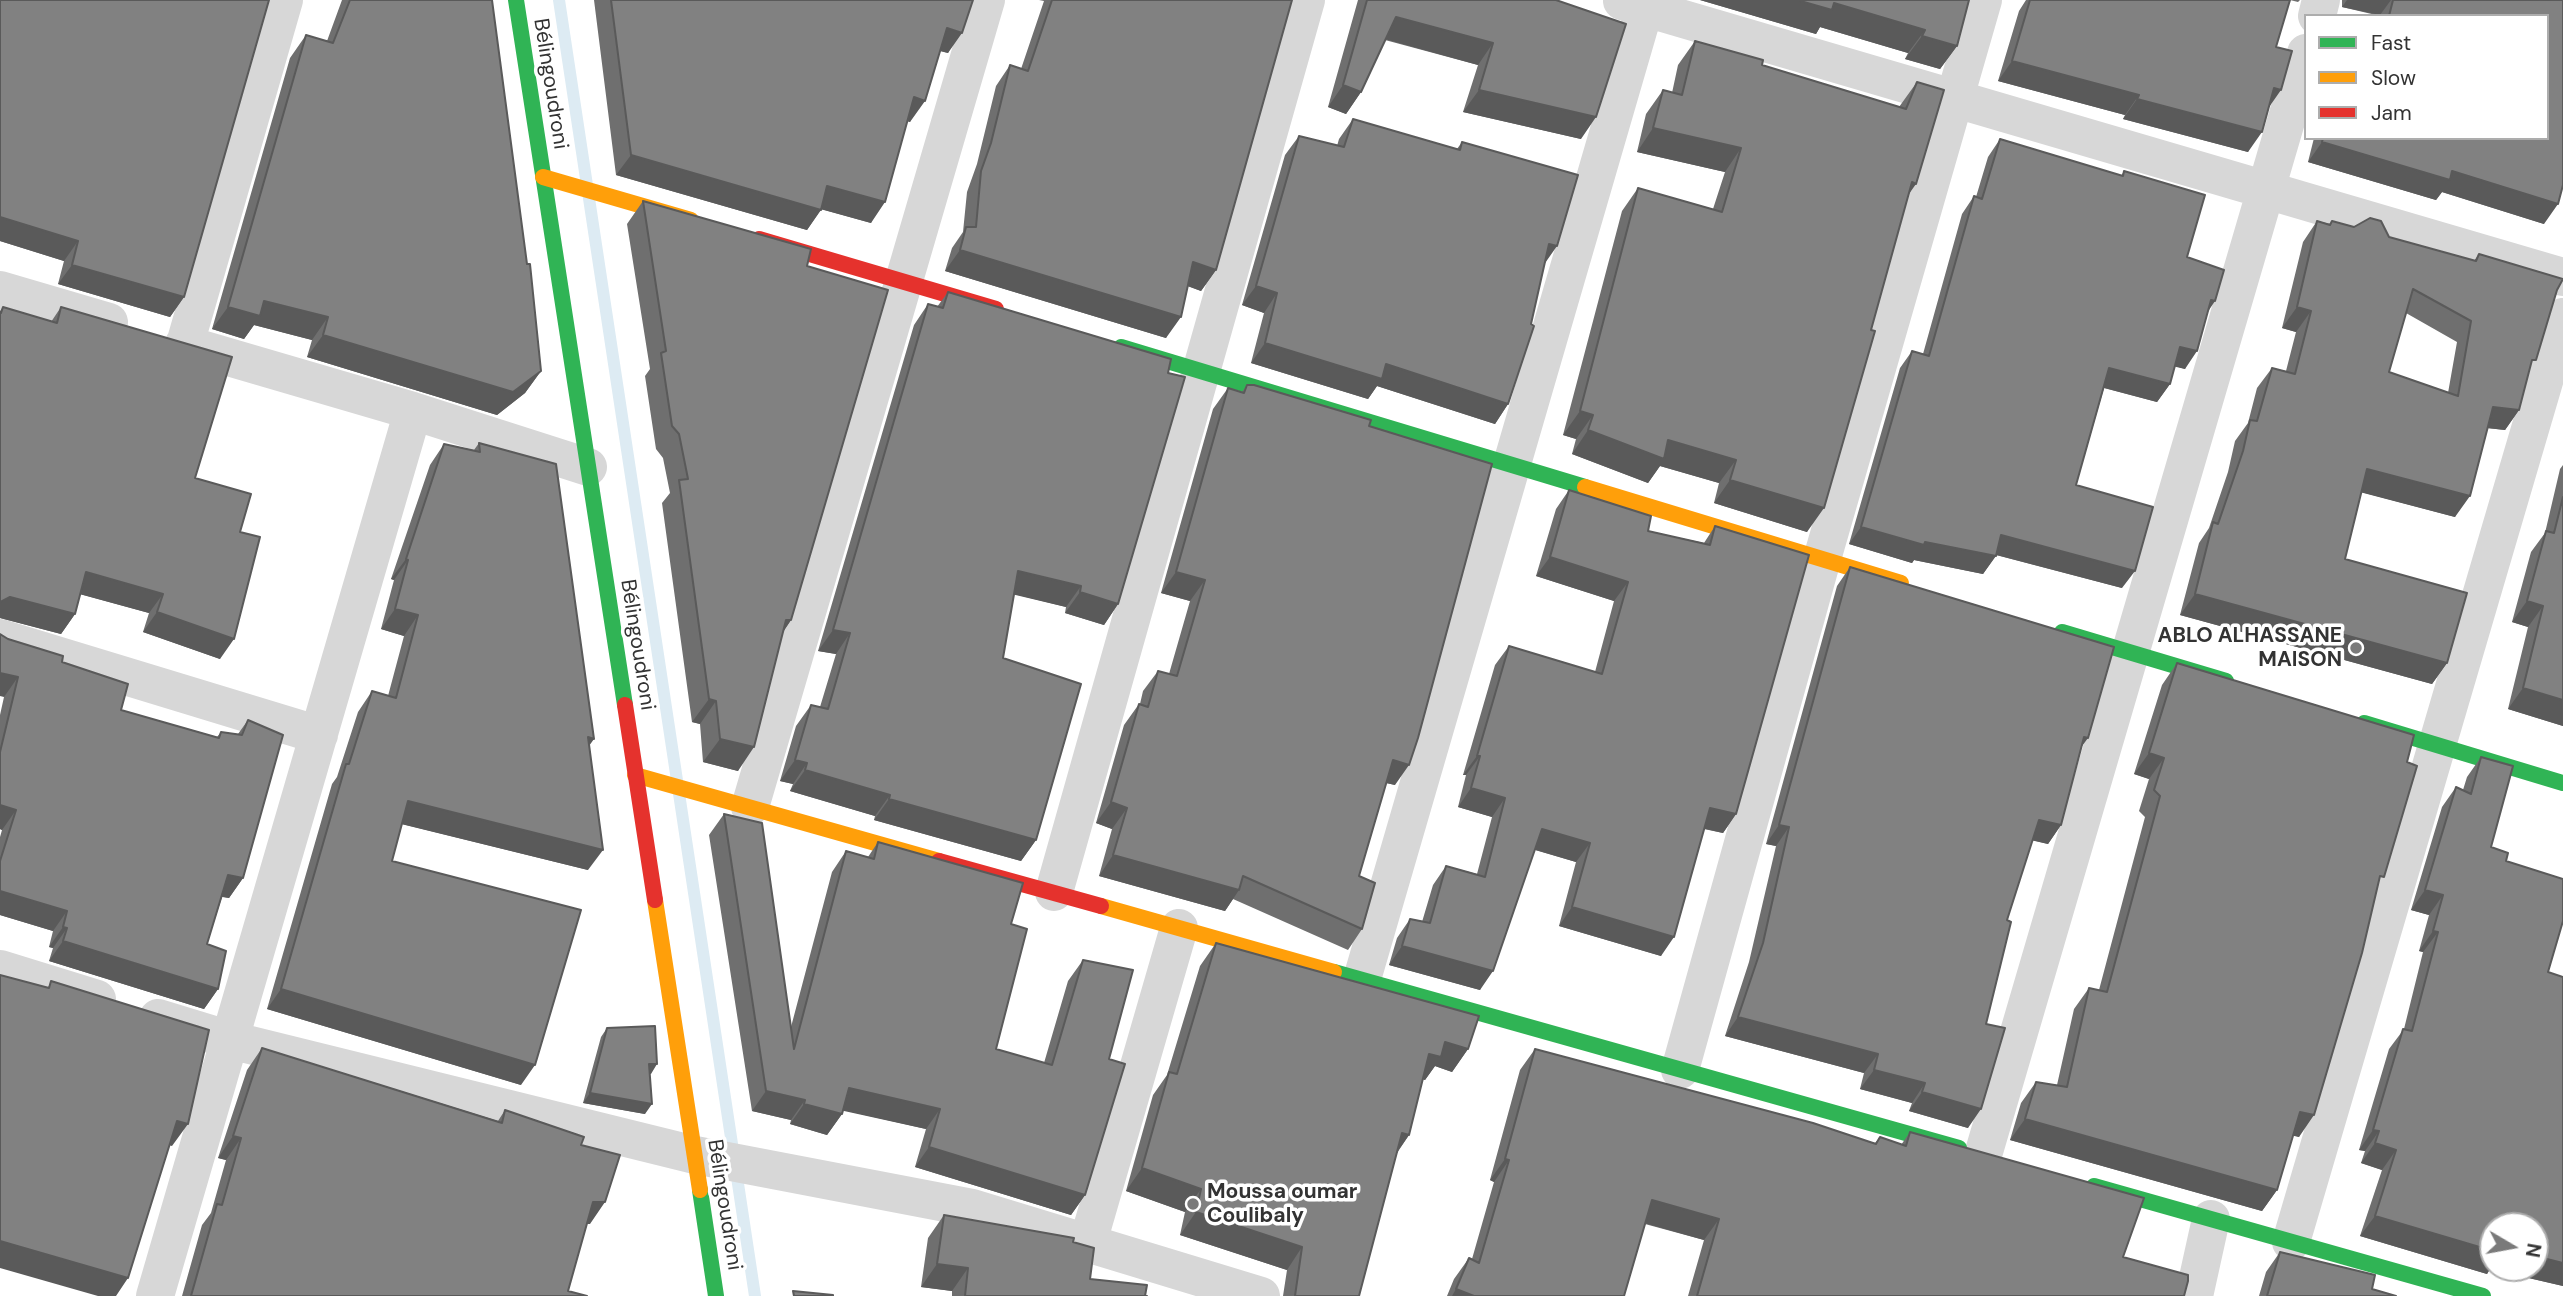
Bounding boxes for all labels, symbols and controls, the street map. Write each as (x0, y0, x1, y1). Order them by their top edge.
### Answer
legend (2304, 14, 2549, 140)
street label: Bélingoudroni (527, 17, 573, 151)
text: Fast (2371, 29, 2411, 57)
text: Slow (2371, 64, 2416, 92)
text: Jam (2371, 99, 2412, 127)
street label: Bélingoudroni (614, 578, 660, 712)
place label: ABLO ALHASSANE MAISON (2158, 623, 2342, 673)
marker: ABLO ALHASSANE MAISON (2348, 640, 2364, 656)
street label: Bélingoudroni (701, 1138, 747, 1272)
place label: Moussa oumar Coulibaly (1207, 1179, 1357, 1229)
marker: Moussa oumar Coulibaly (1185, 1196, 1201, 1212)
north arrow (2479, 1212, 2549, 1282)
text: N (2520, 1241, 2547, 1259)

